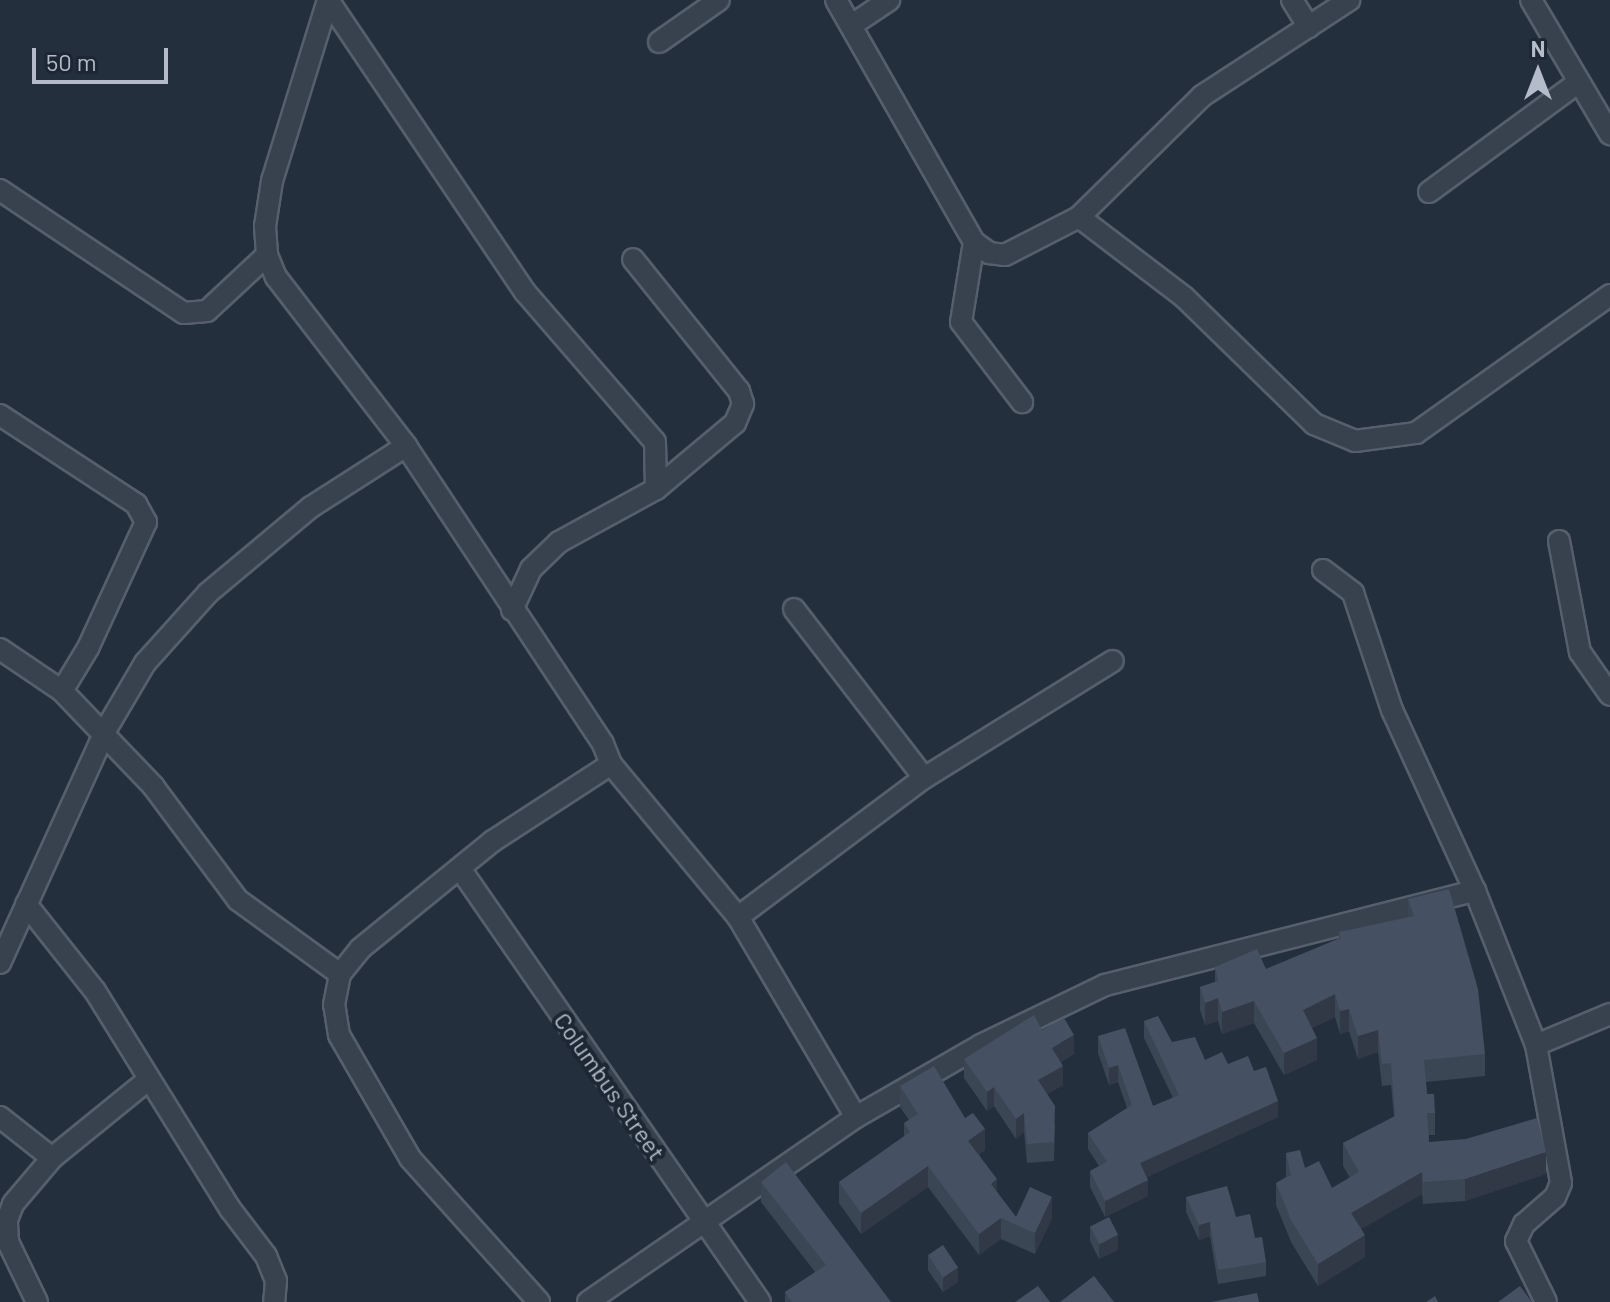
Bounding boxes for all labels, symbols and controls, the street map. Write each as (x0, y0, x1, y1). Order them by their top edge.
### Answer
scale bar (36, 32, 172, 82)
north arrow (1498, 32, 1578, 112)
text: N (1531, 35, 1545, 61)
text: 50 m (46, 47, 97, 76)
street label: Columbus Street (548, 1007, 672, 1165)

